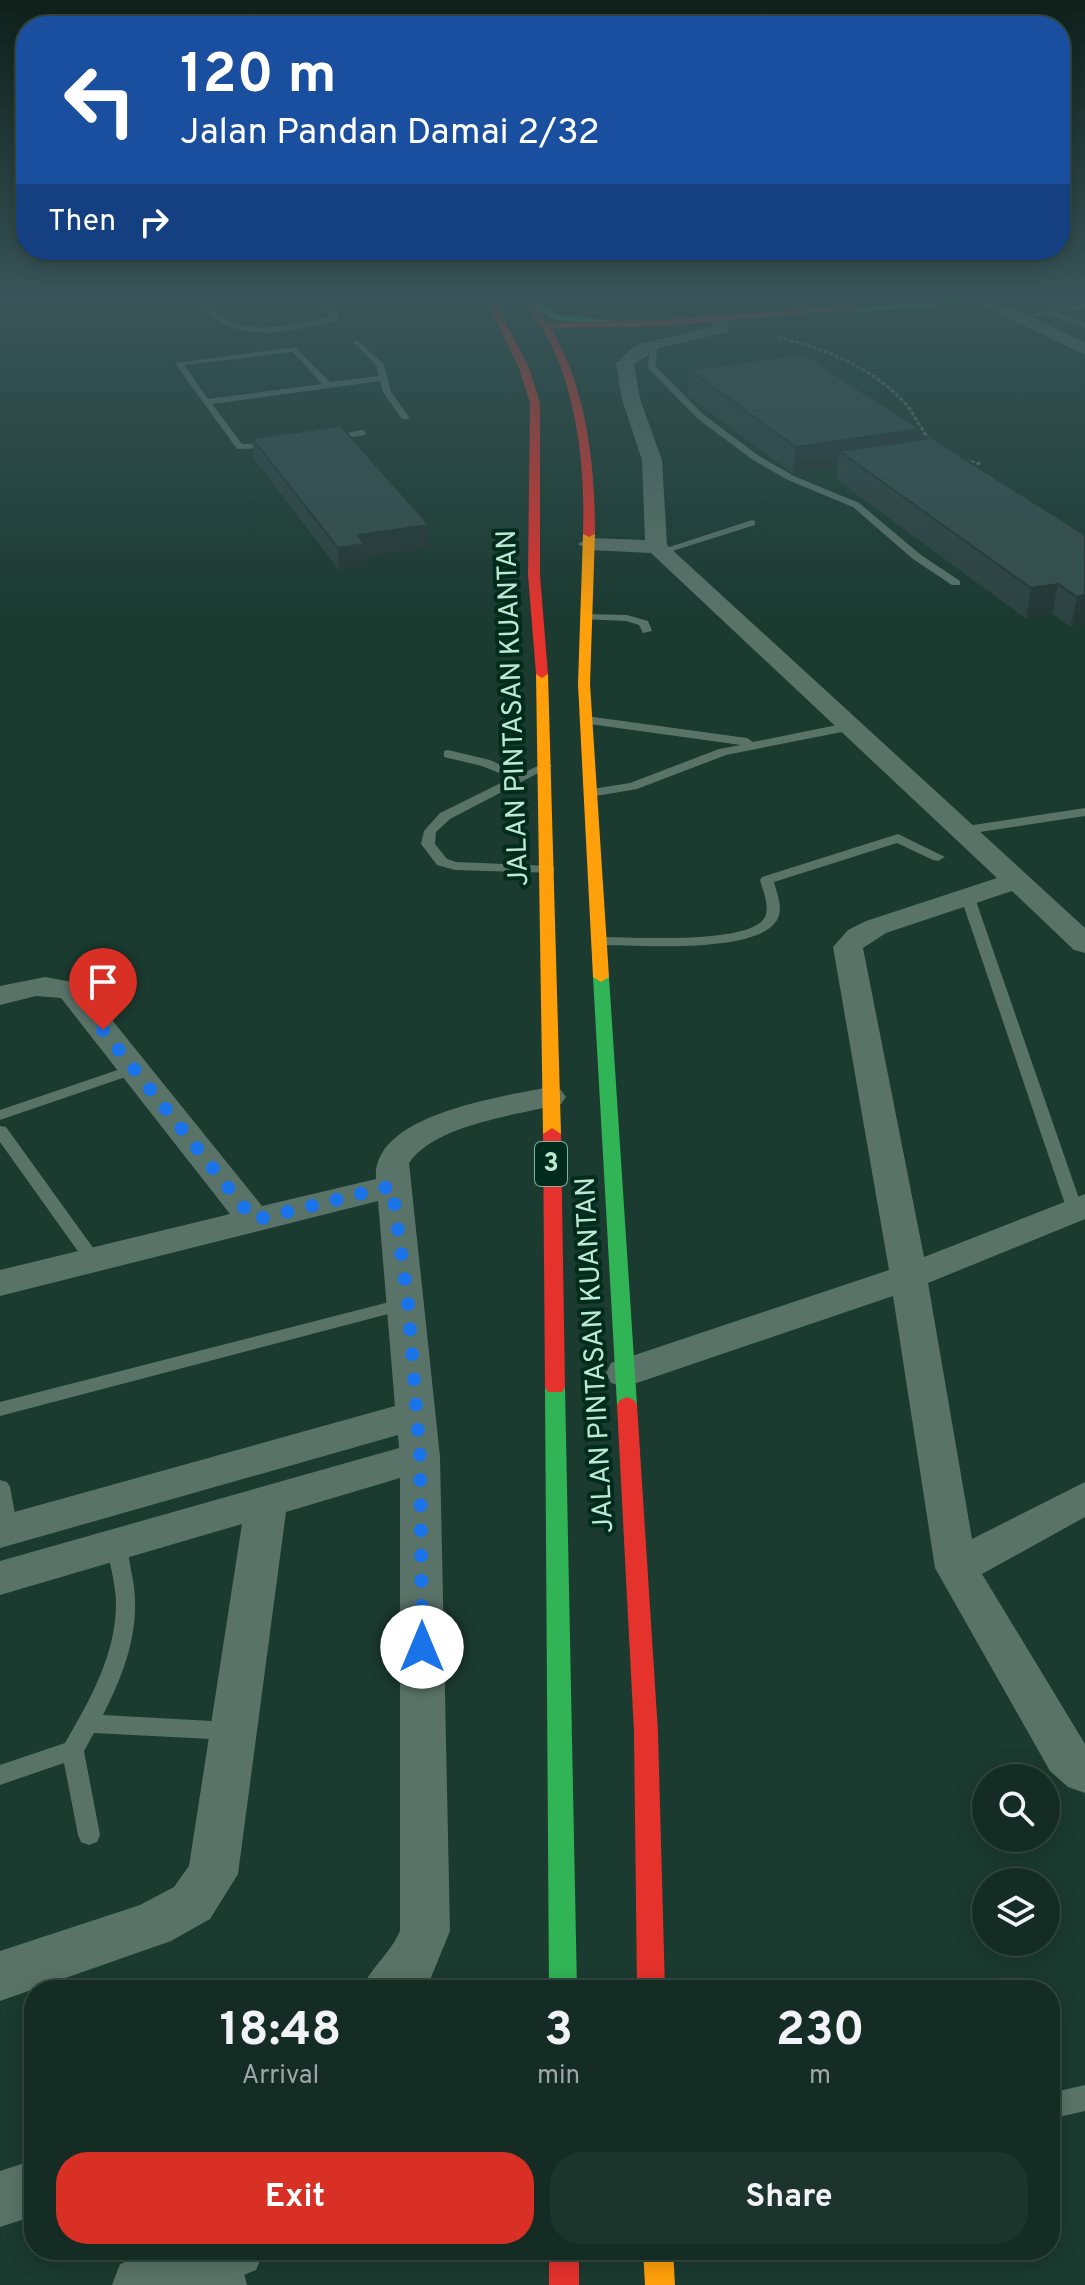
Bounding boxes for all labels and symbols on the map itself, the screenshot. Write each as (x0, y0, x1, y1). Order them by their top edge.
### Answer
street label: JALAN PINTASAN KUANTAN (490, 529, 538, 887)
pin (69, 948, 137, 1030)
road number: 3 (535, 1142, 567, 1186)
street label: JALAN PINTASAN KUANTAN (569, 1176, 623, 1534)
position arrow (380, 1605, 464, 1689)

